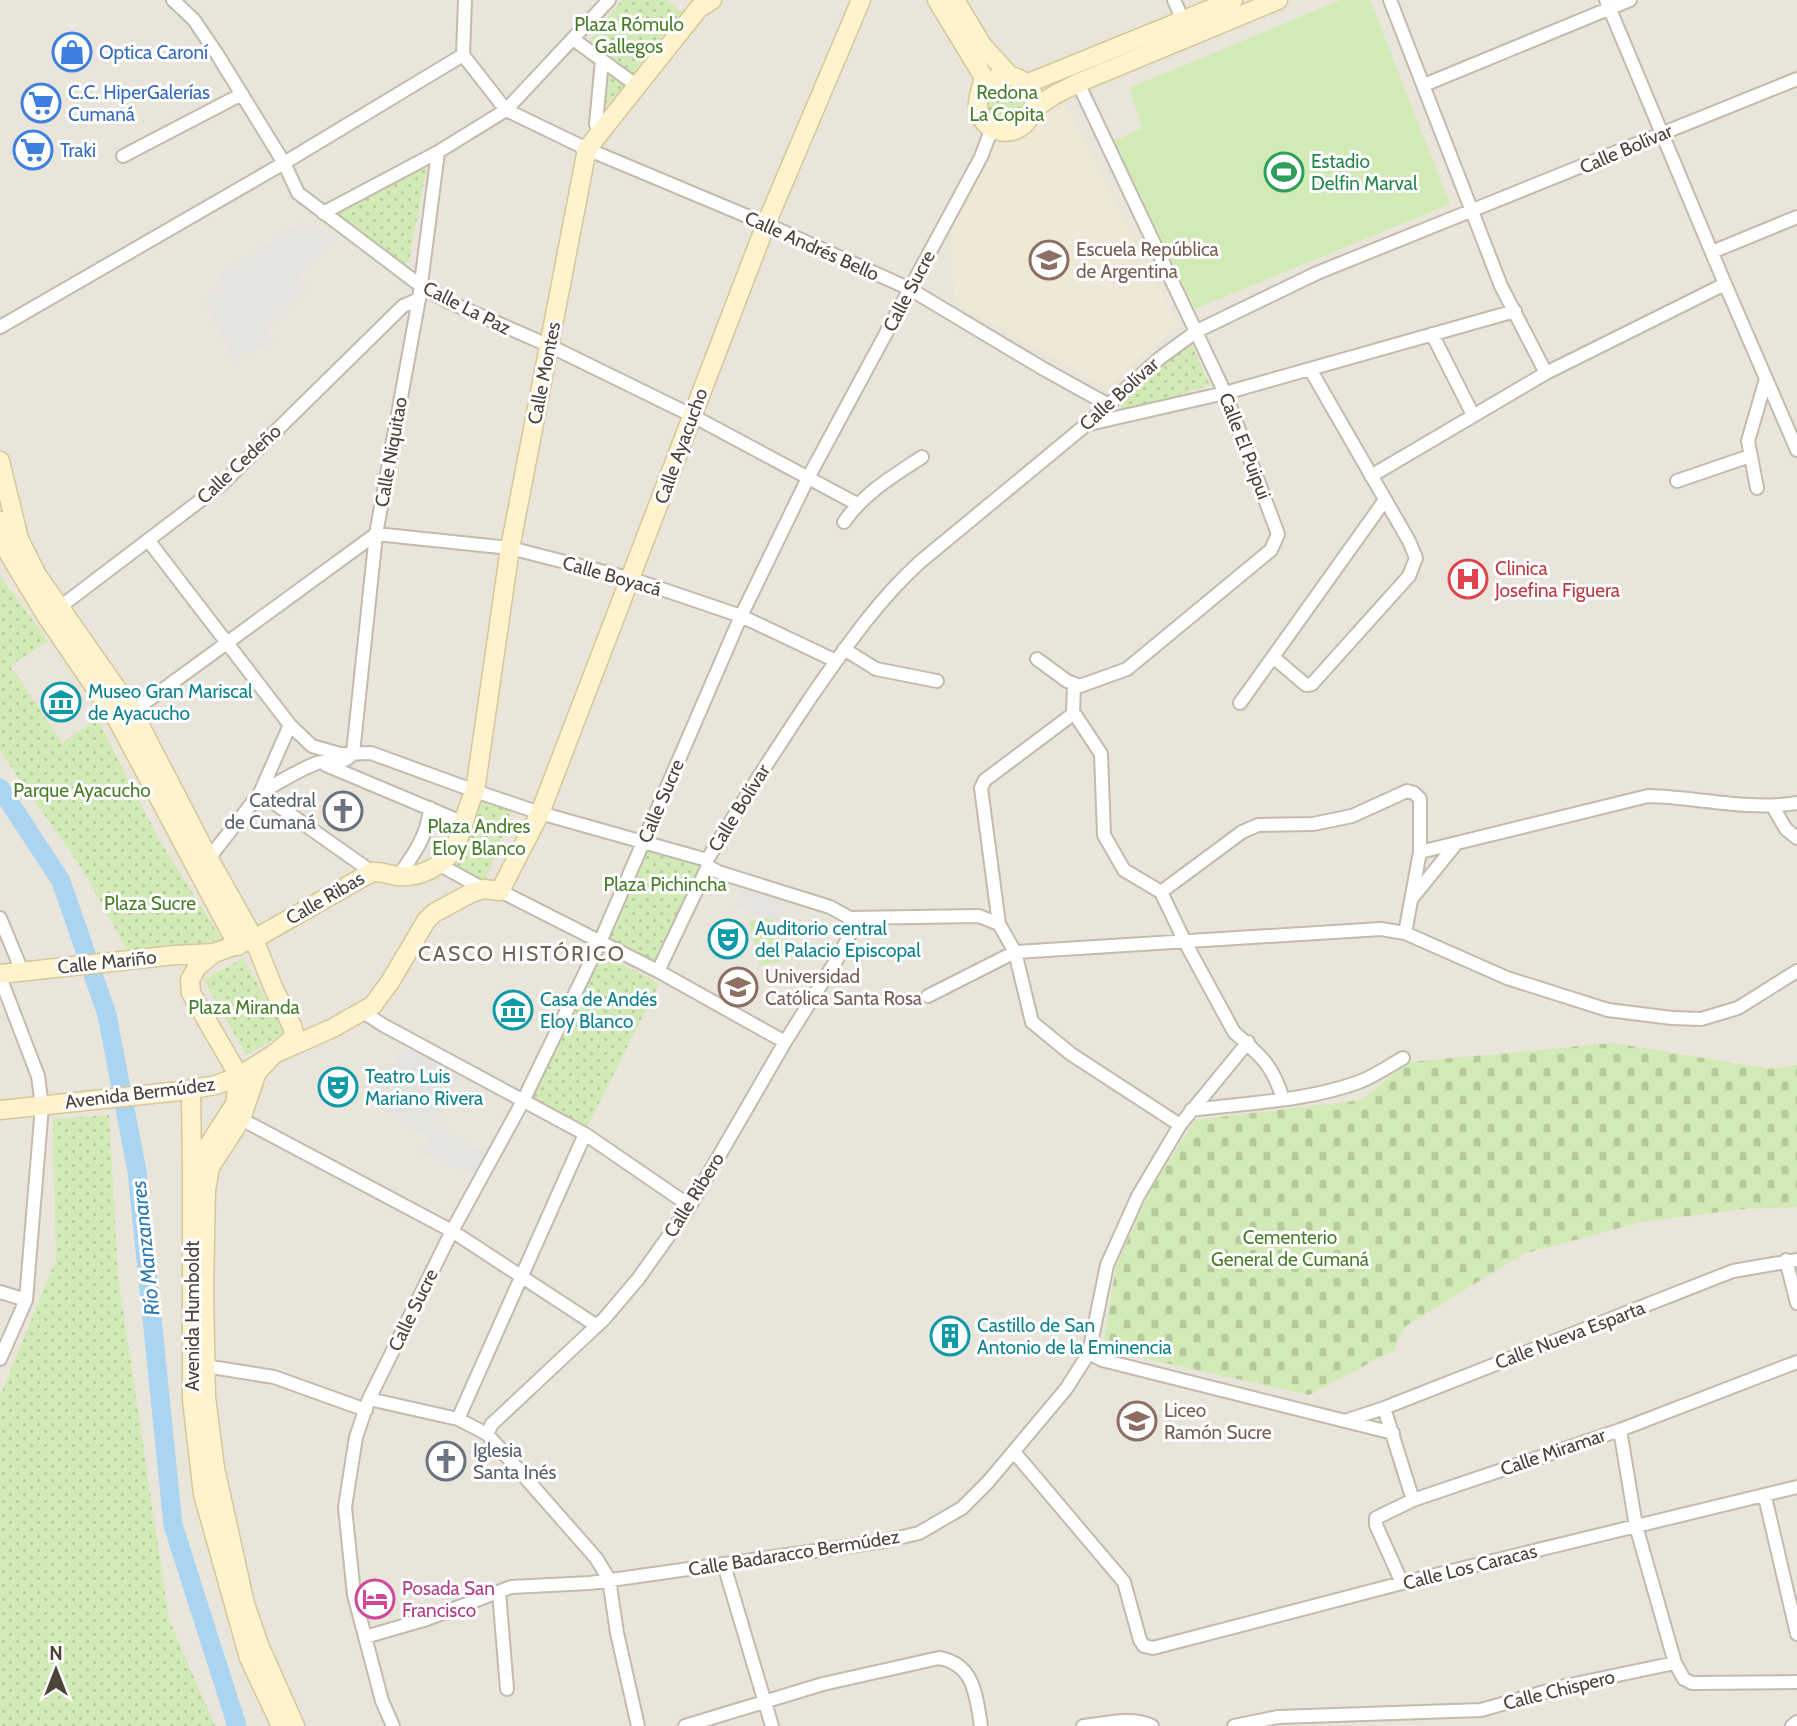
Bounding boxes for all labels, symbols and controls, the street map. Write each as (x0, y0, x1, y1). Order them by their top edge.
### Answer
park label: Plaza Rómulo Gallegos (574, 13, 684, 58)
shop icon: Optica Caroní (51, 31, 93, 73)
place label: Optica Caroní (99, 41, 208, 64)
place label: C.C. HiperGalerías Cumaná (68, 81, 210, 126)
park label: Redona La Copita (970, 81, 1044, 126)
supermarket icon: C.C. HiperGalerías Cumaná (20, 82, 62, 124)
street label: Calle Bolívar (1576, 119, 1676, 179)
supermarket icon: Traki (12, 129, 54, 171)
place label: Traki (60, 139, 96, 162)
place label: Estadio Delfin Marval (1311, 150, 1418, 195)
sports icon: Estadio Delfin Marval (1263, 151, 1305, 193)
street label: Calle Andrés Bello (741, 206, 883, 286)
place label: Escuela República de Argentina (1076, 238, 1219, 283)
school or university icon: Escuela República de Argentina (1028, 239, 1070, 281)
street label: Calle Sucre (878, 246, 940, 336)
street label: Calle La Paz (419, 276, 515, 340)
street label: Calle Montes (523, 320, 565, 426)
street label: Calle Bolívar (1075, 353, 1163, 435)
street label: Calle Ayacucho (649, 385, 713, 507)
street label: Calle El Puipui (1214, 389, 1276, 503)
street label: Calle Niquitao (370, 395, 412, 509)
street label: Calle Cedeño (192, 419, 286, 509)
street label: Calle Boyacá (560, 551, 664, 601)
place label: Clinica Josefina Figuera (1494, 557, 1620, 602)
hospital icon: Clinica Josefina Figuera (1447, 558, 1489, 600)
place label: Museo Gran Mariscal de Ayacucho (88, 680, 253, 725)
museum icon: Museo Gran Mariscal de Ayacucho (40, 681, 82, 723)
street label: Calle Sucre (633, 755, 689, 846)
street label: Calle Bolívar (703, 760, 775, 856)
park label: Parque Ayacucho (13, 779, 151, 802)
place label: Catedral de Cumaná (225, 789, 317, 834)
church icon: Catedral de Cumaná (322, 790, 364, 832)
park label: Plaza Andres Eloy Blanco (428, 815, 531, 860)
street label: Calle Ribas (282, 866, 368, 930)
park label: Plaza Pichincha (603, 873, 727, 896)
park label: Plaza Sucre (104, 892, 196, 915)
place label: Auditorio central del Palacio Episcopal (755, 917, 921, 962)
theatre icon: Auditorio central del Palacio Episcopal (707, 918, 749, 960)
district label: CASCO HISTÓRICO (418, 941, 626, 966)
street label: Calle Mariño (56, 945, 158, 979)
place label: Universidad Católica Santa Rosa (765, 965, 922, 1010)
school or university icon: Universidad Católica Santa Rosa (717, 966, 759, 1008)
place label: Casa de Andés Eloy Blanco (540, 988, 657, 1033)
museum icon: Casa de Andés Eloy Blanco (492, 989, 534, 1031)
park label: Plaza Miranda (188, 996, 300, 1019)
place label: Teatro Luis Mariano Rivera (365, 1065, 483, 1110)
theatre icon: Teatro Luis Mariano Rivera (317, 1066, 359, 1108)
street label: Avenida Bermúdez (63, 1072, 217, 1114)
street label: Calle Ribero (659, 1148, 729, 1242)
water label: Río Manzanares (125, 1179, 165, 1317)
park label: Cementerio General de Cumaná (1211, 1226, 1369, 1271)
street label: Avenida Humboldt (181, 1240, 204, 1391)
street label: Calle Sucre (383, 1265, 443, 1355)
street label: Calle Nueva Esparta (1492, 1296, 1648, 1374)
place label: Castillo de San Antonio de la Eminencia (977, 1314, 1172, 1359)
building icon: Castillo de San Antonio de la Eminencia (929, 1315, 971, 1357)
place label: Liceo Ramón Sucre (1164, 1399, 1272, 1444)
school or university icon: Liceo Ramón Sucre (1116, 1400, 1158, 1442)
street label: Calle Miramar (1497, 1423, 1609, 1481)
place label: Iglesia Santa Inés (473, 1439, 557, 1484)
church icon: Iglesia Santa Inés (425, 1440, 467, 1482)
street label: Calle Badaracco Bermúdez (687, 1525, 901, 1581)
street label: Calle Los Caracas (1401, 1539, 1539, 1595)
place label: Posada San Francisco (402, 1577, 495, 1622)
hotel icon: Posada San Francisco (354, 1578, 396, 1620)
north arrow (21, 1635, 91, 1705)
text: N (49, 1642, 63, 1665)
street label: Calle Chispero (1501, 1665, 1617, 1715)

